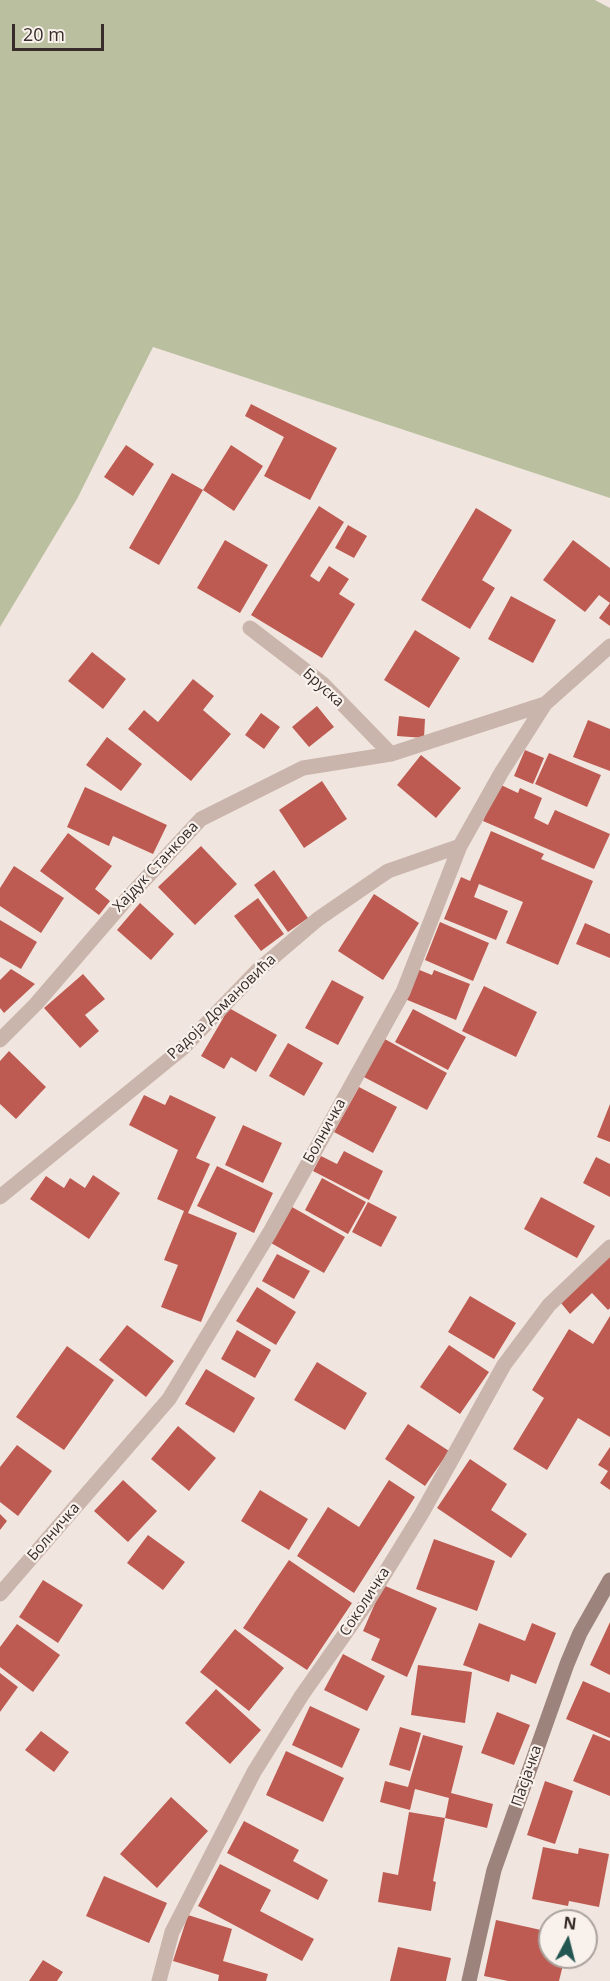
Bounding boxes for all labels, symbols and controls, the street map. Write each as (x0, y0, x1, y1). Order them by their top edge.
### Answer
scale bar (15, 12, 106, 50)
text: 20 m (23, 22, 65, 46)
street label: Бруска (299, 665, 347, 711)
street label: Хајдук Станкова (110, 818, 202, 916)
street label: Радоја Домановића (164, 951, 280, 1063)
street label: Болничка (300, 1096, 350, 1166)
street label: Болничка (24, 1499, 84, 1565)
street label: Соколичка (336, 1564, 394, 1640)
street label: Пасјачка (508, 1743, 546, 1809)
north arrow (538, 1909, 598, 1969)
text: N (562, 1911, 578, 1935)

